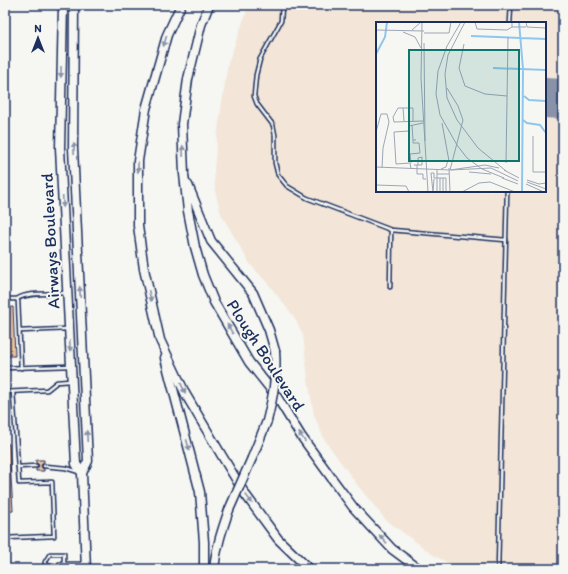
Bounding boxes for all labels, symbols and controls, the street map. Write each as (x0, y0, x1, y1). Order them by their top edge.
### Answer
north arrow (18, 18, 58, 58)
text: N (34, 22, 42, 35)
inset map (376, 22, 546, 192)
one-way arrow (162, 35, 168, 47)
one-way arrow (58, 66, 65, 78)
one-way arrow (71, 141, 77, 154)
one-way arrow (179, 145, 186, 157)
one-way arrow (135, 161, 141, 174)
street label: Airways Boulevard (36, 173, 64, 309)
one-way arrow (59, 196, 66, 208)
one-way arrow (77, 285, 83, 298)
one-way arrow (147, 291, 153, 303)
street label: Plough Boulevard (223, 296, 310, 415)
one-way arrow (226, 323, 233, 335)
one-way arrow (67, 340, 73, 353)
one-way arrow (180, 382, 186, 394)
one-way arrow (83, 430, 90, 442)
one-way arrow (298, 432, 306, 442)
one-way arrow (185, 439, 191, 452)
one-way arrow (245, 494, 253, 505)
one-way arrow (378, 533, 387, 544)

